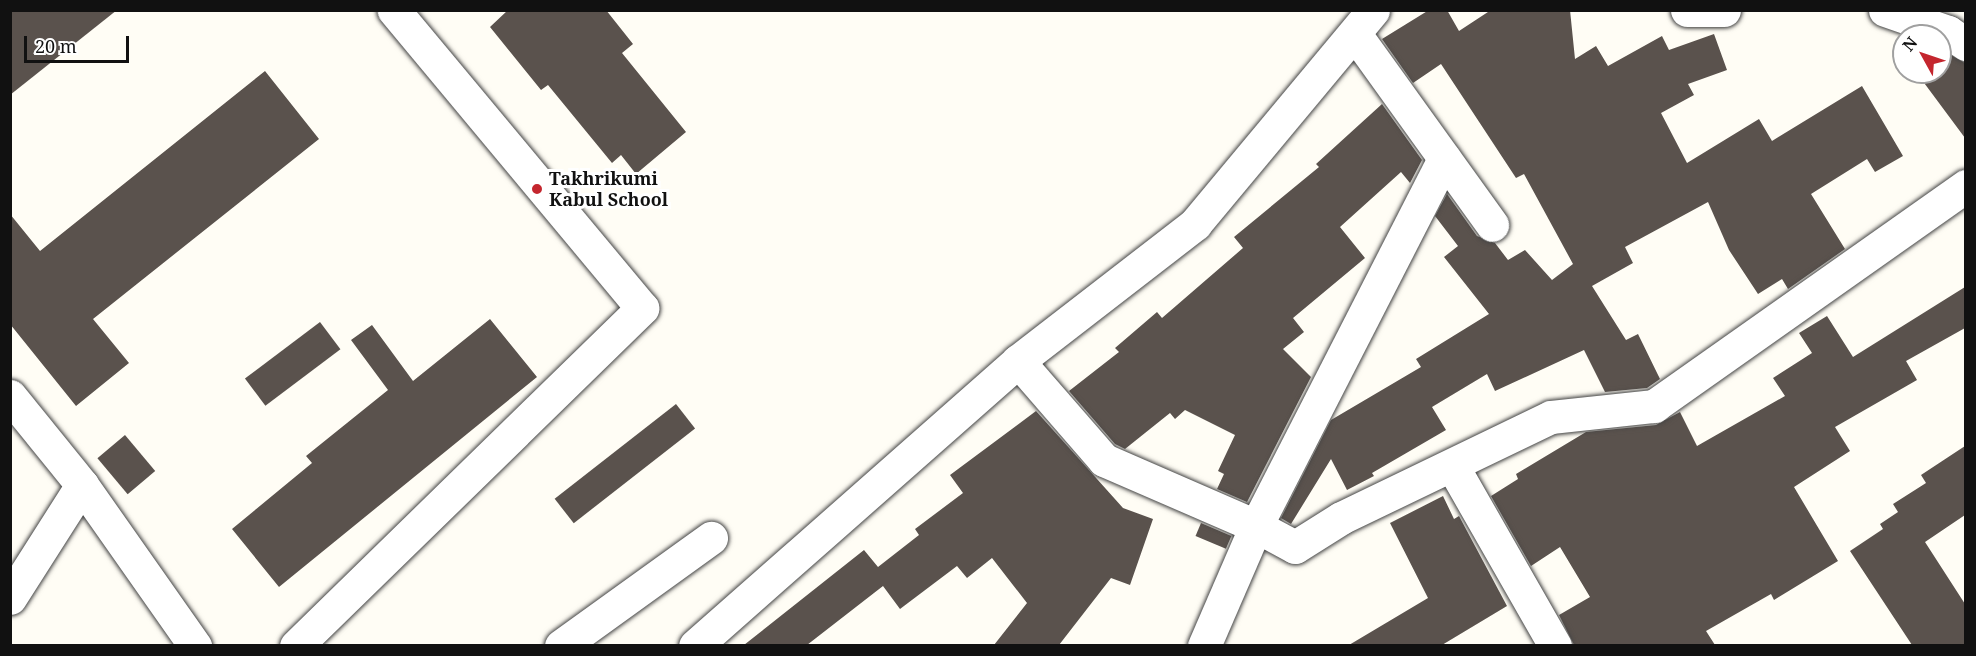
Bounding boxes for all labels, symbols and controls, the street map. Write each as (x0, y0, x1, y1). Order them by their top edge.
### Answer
scale bar (27, 24, 132, 62)
north arrow (1892, 24, 1952, 84)
text: N (1897, 32, 1922, 56)
text: 20 m (35, 34, 77, 58)
place label: Takhrikumi Kabul School (549, 168, 668, 210)
marker: Takhrikumi Kabul School (530, 182, 544, 196)

